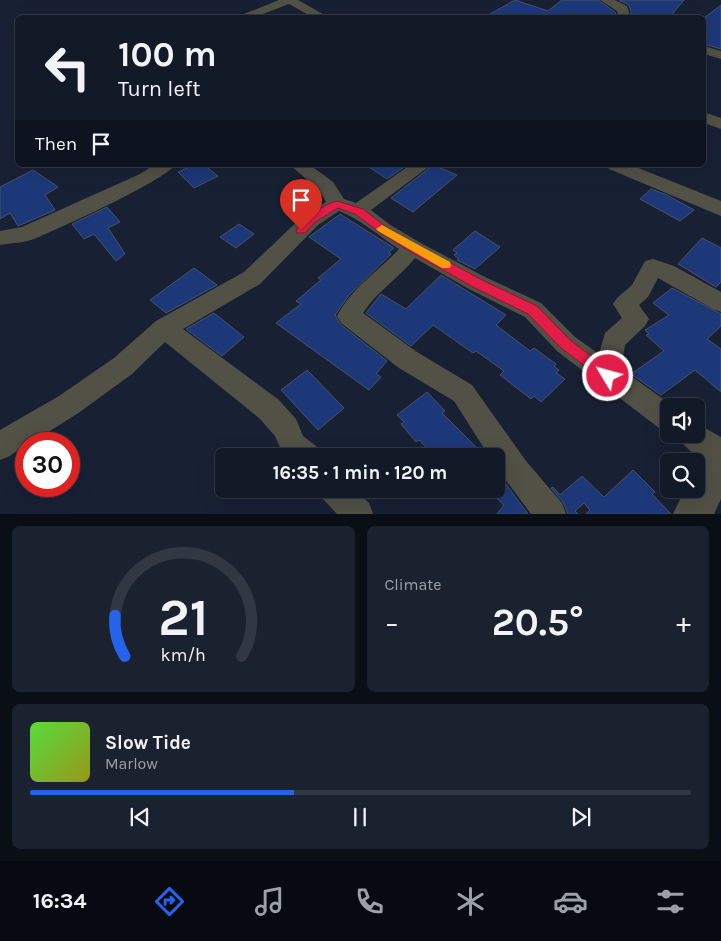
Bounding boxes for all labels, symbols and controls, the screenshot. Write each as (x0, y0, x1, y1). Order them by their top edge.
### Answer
text: 100 m (118, 34, 217, 75)
icon: left (35, 35, 100, 100)
text: Turn left (118, 76, 201, 102)
icon: arrive (87, 130, 115, 158)
text: Then (35, 133, 77, 155)
pin (280, 179, 322, 230)
icon: arrive (287, 186, 315, 214)
position arrow (581, 349, 633, 401)
map controls (660, 398, 705, 498)
button: sound (660, 398, 705, 443)
speed limit sign: 30 (15, 432, 80, 497)
button: search (660, 453, 705, 498)
text: 16:35 · 1 min · 120 m (273, 462, 447, 484)
text: Climate (385, 575, 442, 594)
text: 21 (158, 587, 208, 648)
text: 20.5° (492, 600, 584, 645)
text: − (385, 606, 399, 639)
text: + (676, 606, 691, 639)
text: km/h (161, 645, 206, 666)
text: Slow Tide (105, 732, 191, 754)
text: Marlow (105, 754, 158, 773)
icon: previous (126, 803, 154, 831)
icon: pause (346, 803, 374, 831)
icon: next (567, 803, 595, 831)
icon: directions (152, 884, 187, 919)
icon: music (252, 884, 287, 919)
icon: phone (352, 884, 387, 919)
icon: climate (453, 884, 488, 919)
icon: car (553, 884, 588, 919)
icon: filters (653, 884, 688, 919)
text: 16:34 (33, 888, 87, 914)

